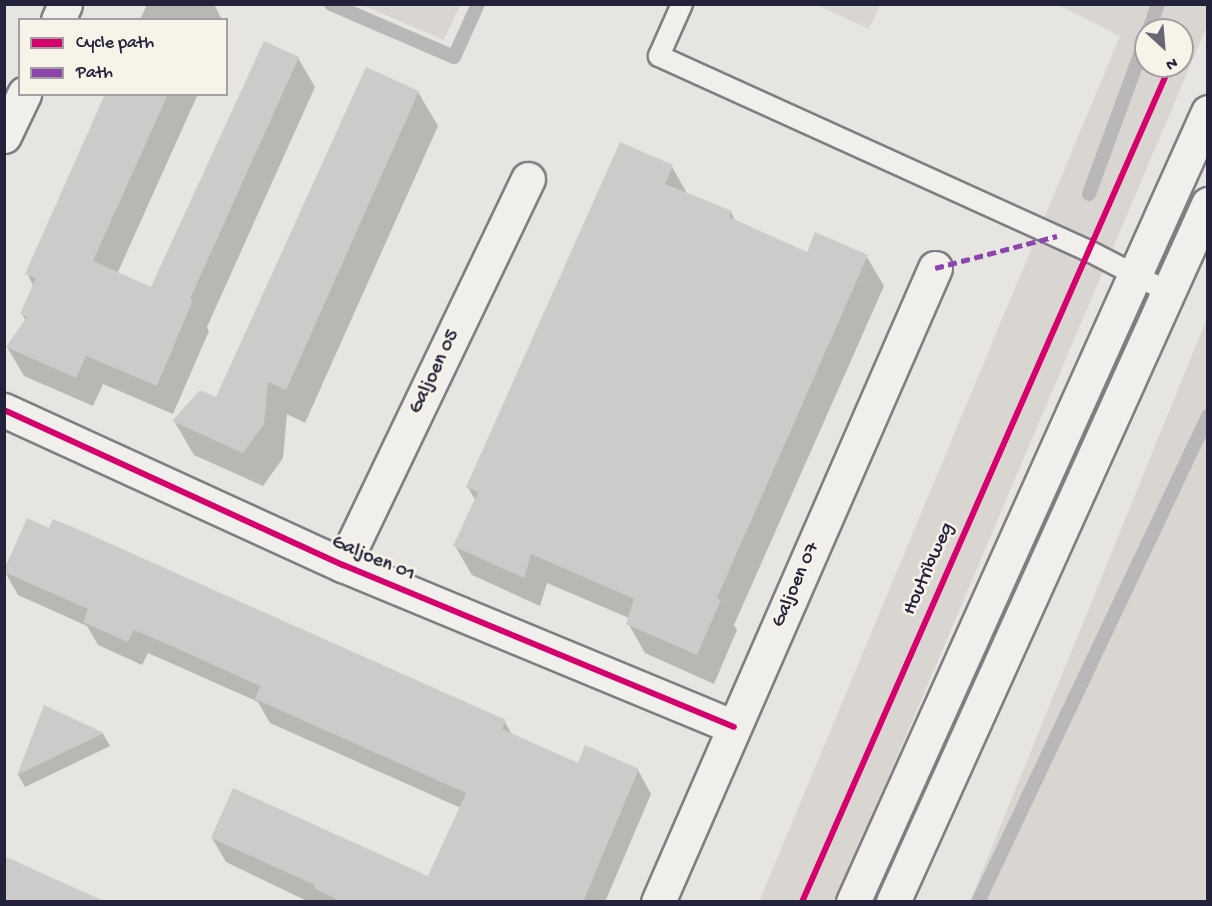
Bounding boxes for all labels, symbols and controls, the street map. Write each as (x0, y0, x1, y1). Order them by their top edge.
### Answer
legend (18, 18, 228, 96)
north arrow (1134, 18, 1194, 78)
text: Cycle path (76, 33, 154, 54)
text: N (1162, 52, 1180, 74)
text: Path (76, 63, 113, 84)
street label: Galjoen 05 (404, 326, 466, 418)
street label: Houtribweg (898, 519, 960, 619)
street label: Galjoen 01 (328, 531, 418, 587)
street label: Galjoen 07 (767, 539, 825, 631)

